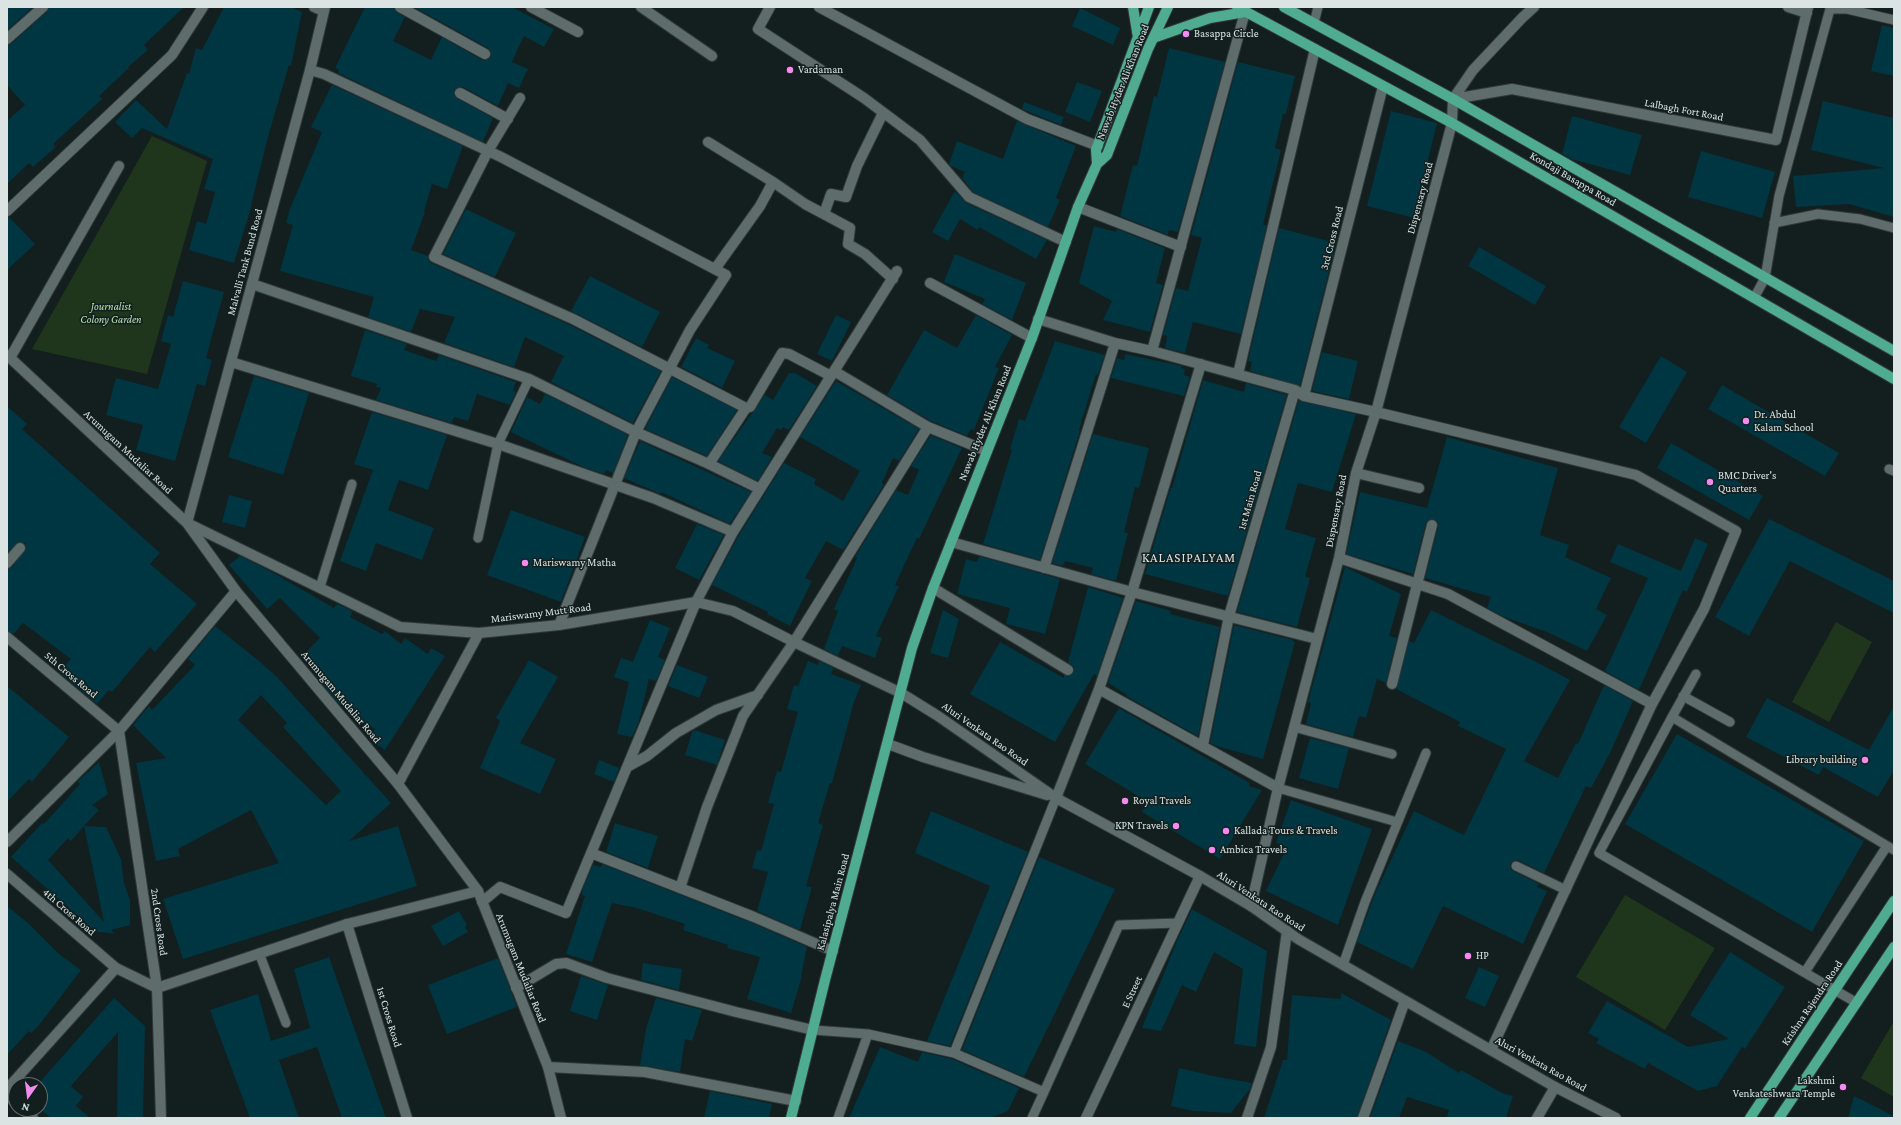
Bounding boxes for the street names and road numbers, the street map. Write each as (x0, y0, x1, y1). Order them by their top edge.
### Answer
street label: Nawab Hyder Ali Khan Road (1094, 22, 1152, 142)
street label: Lalbagh Fort Road (1643, 96, 1725, 124)
street label: Kondaji Basappa Road (1527, 149, 1619, 209)
street label: Dispensary Road (1404, 161, 1436, 235)
street label: 3rd Cross Road (1318, 205, 1346, 271)
street label: Malvalli Tank Bund Road (224, 207, 266, 317)
street label: Nawab Hyder Ali Khan Road (956, 363, 1014, 483)
street label: Arumugam Mudaliar Road (81, 407, 175, 497)
street label: 1st Main Road (1235, 469, 1265, 531)
street label: Dispensary Road (1322, 474, 1350, 548)
street label: Mariswamy Mutt Road (490, 600, 592, 626)
street label: Arumugam Mudaliar Road (298, 648, 384, 746)
street label: 5th Cross Road (42, 649, 100, 701)
street label: Aluri Venkata Rao Road (939, 699, 1031, 769)
street label: Kalasipalya Main Road (814, 852, 852, 952)
street label: Aluri Venkata Rao Road (1214, 868, 1308, 934)
street label: 4th Cross Road (40, 885, 98, 939)
street label: 2nd Cross Road (148, 888, 170, 956)
street label: Arumugam Mudaliar Road (493, 911, 549, 1025)
street label: Krishna Rajendra Road (1779, 958, 1845, 1048)
street label: E Street (1119, 974, 1145, 1010)
street label: 1st Cross Road (374, 985, 404, 1049)
street label: Aluri Venkata Rao Road (1493, 1033, 1589, 1095)

